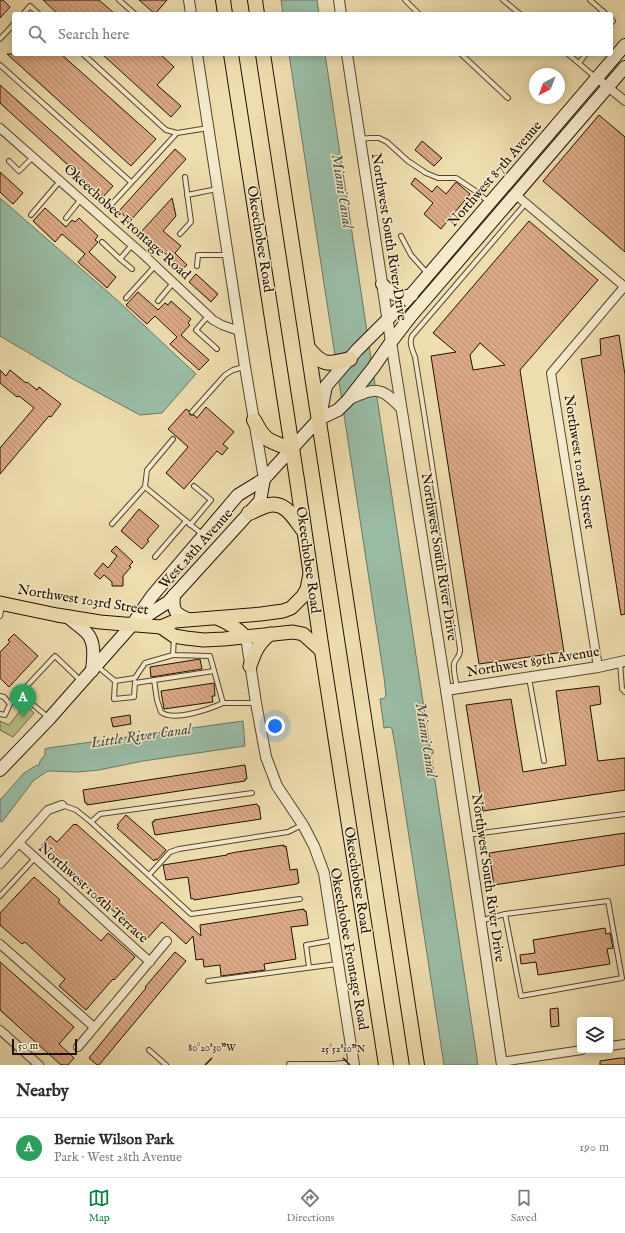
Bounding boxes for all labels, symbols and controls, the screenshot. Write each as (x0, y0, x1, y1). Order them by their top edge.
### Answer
search box (12, 12, 613, 56)
icon: search (26, 23, 48, 45)
text: Search here (58, 25, 129, 44)
north arrow (529, 68, 565, 104)
street label: Northwest 87th Avenue (444, 117, 546, 231)
water label: Miami Canal (327, 152, 357, 231)
street label: Northwest South River Drive (367, 152, 411, 323)
street label: Okeechobee Frontage Road (60, 160, 195, 284)
street label: Okeechobee Road (243, 184, 277, 294)
street label: Northwest 102nd Street (559, 393, 599, 531)
street label: Northwest South River Drive (417, 472, 461, 643)
street label: West 28th Avenue (155, 505, 237, 593)
street label: Okeechobee Road (292, 505, 324, 615)
street label: Northwest 103rd Street (16, 581, 150, 619)
street label: Northwest 89th Avenue (465, 643, 601, 681)
pin: A (10, 684, 36, 717)
water label: Miami Canal (411, 701, 441, 780)
your location (265, 716, 285, 736)
water label: Little River Canal (89, 719, 194, 753)
street label: Northwest South River Drive (467, 793, 509, 964)
street label: Okeechobee Road (340, 825, 374, 935)
street label: Northwest 106th Terrace (34, 839, 152, 948)
street label: Okeechobee Frontage Road (326, 866, 372, 1032)
map controls (577, 1017, 613, 1053)
button: layers (577, 1017, 613, 1053)
scale bar (12, 1037, 77, 1056)
text: 50 m (18, 1039, 38, 1053)
text: 80°20'30"W (188, 1042, 236, 1055)
text: 25°52'10"N (321, 1043, 366, 1056)
text: Nearby (16, 1081, 69, 1102)
text: Bernie Wilson Park (54, 1130, 174, 1149)
text: A (25, 1139, 33, 1156)
text: 190 m (579, 1139, 609, 1156)
text: Park · West 28th Avenue (54, 1149, 182, 1166)
tab: Map (88, 1187, 110, 1225)
tab: Directions (287, 1187, 334, 1225)
tab: Saved (511, 1187, 537, 1225)

